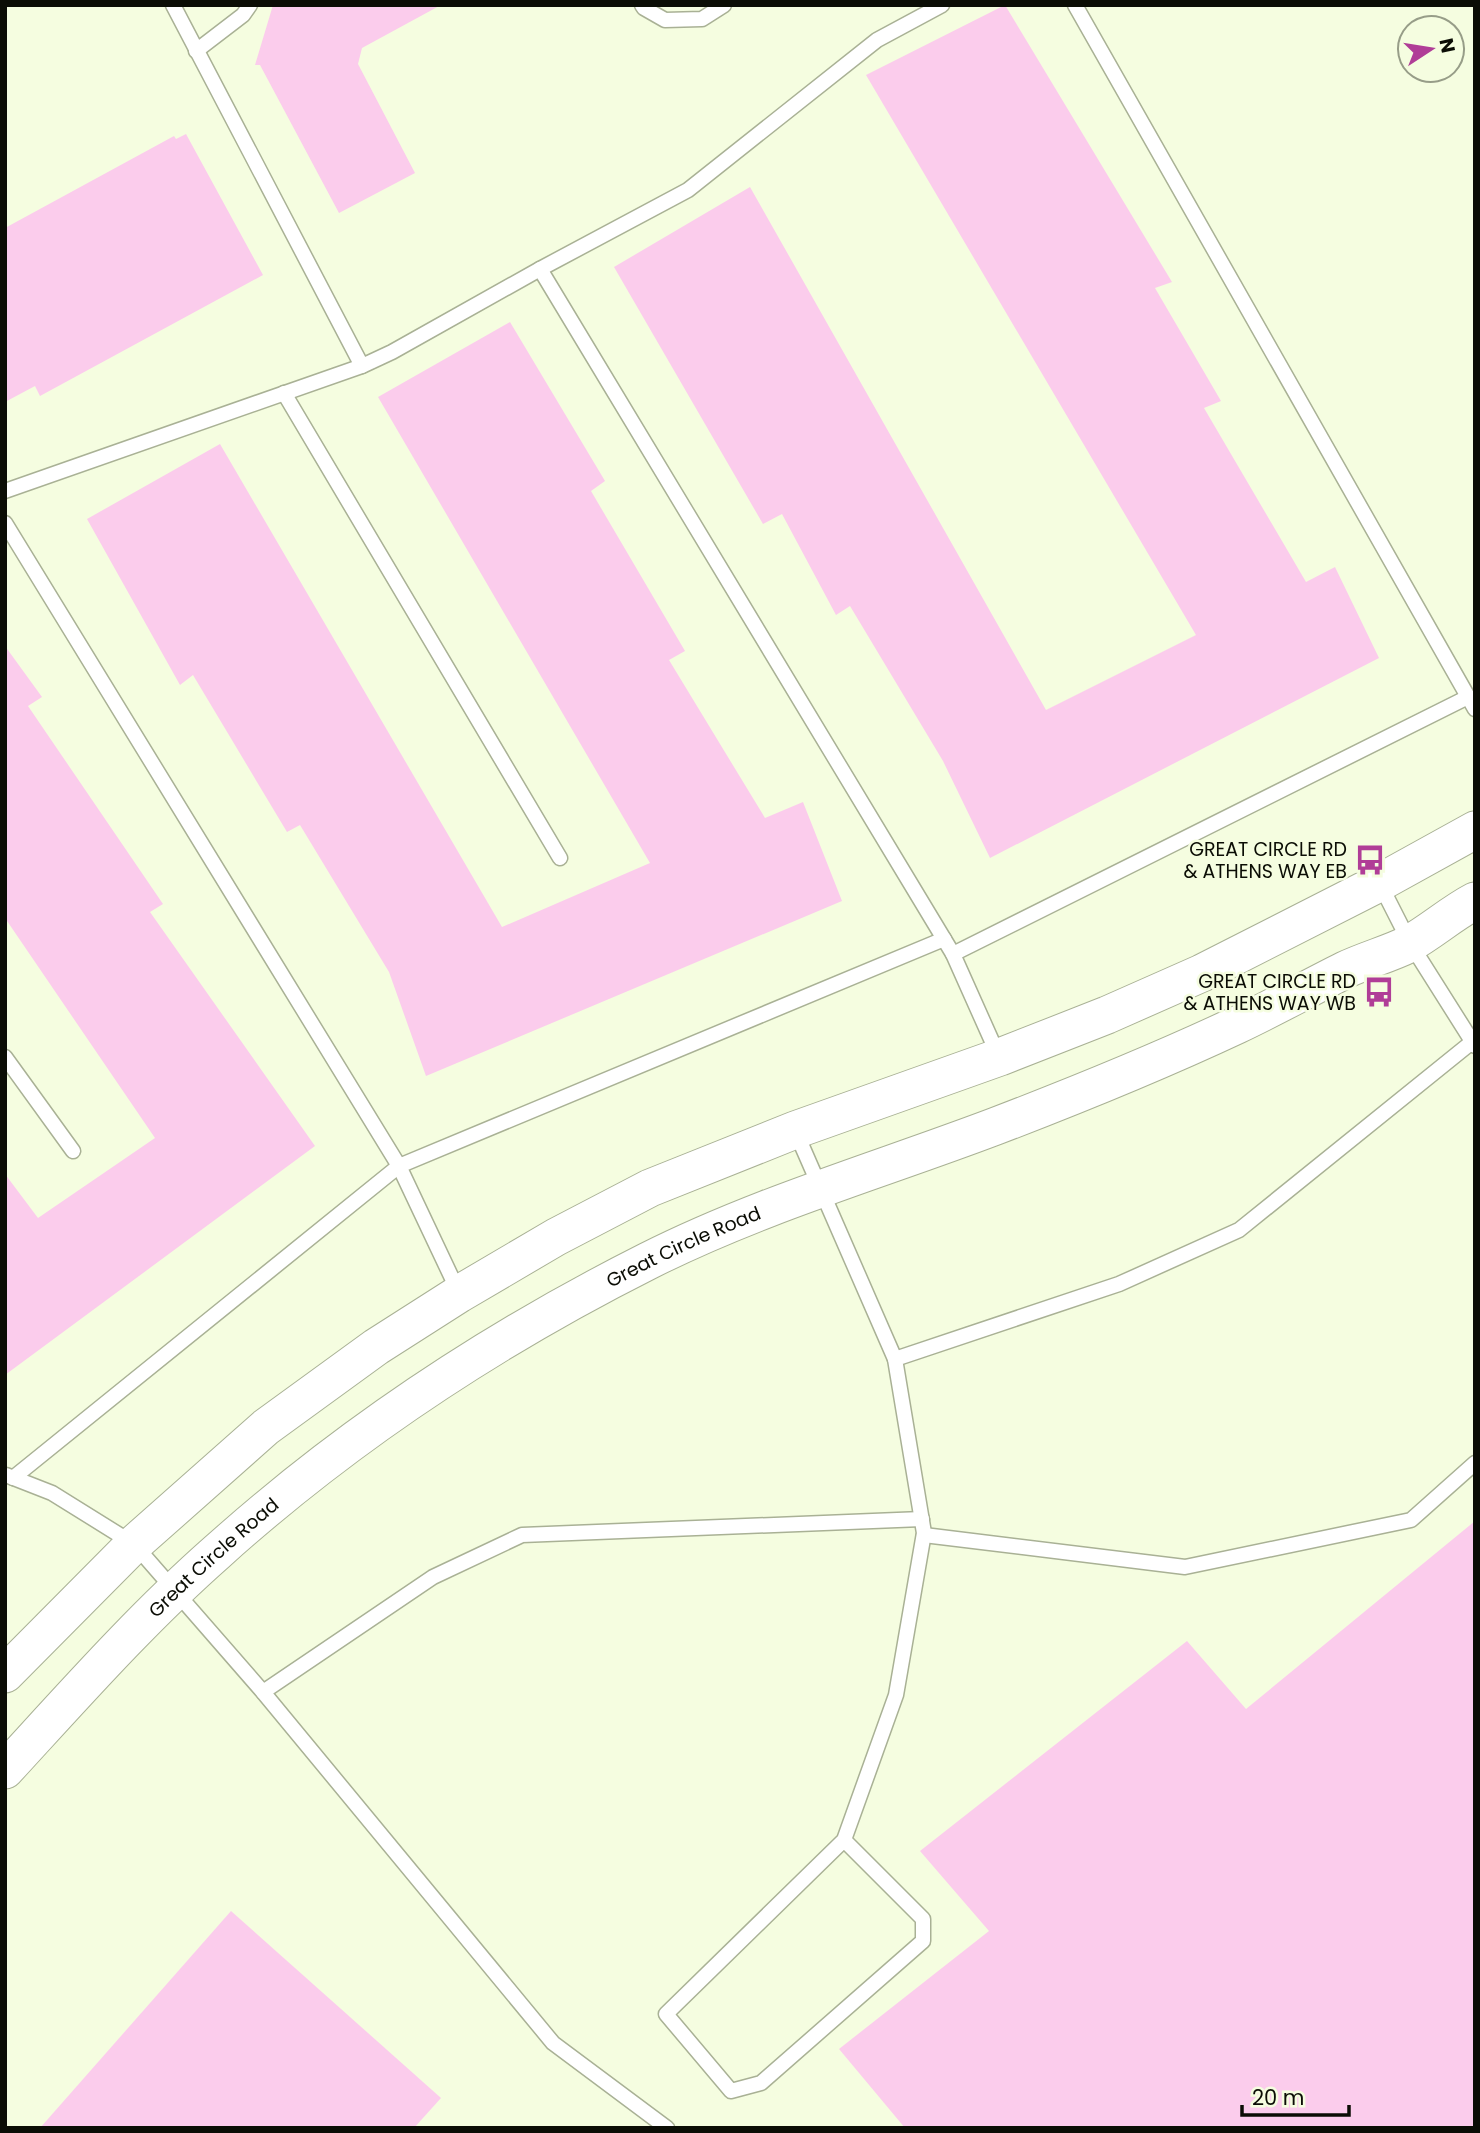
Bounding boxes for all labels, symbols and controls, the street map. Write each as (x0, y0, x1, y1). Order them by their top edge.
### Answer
north arrow (1396, 14, 1466, 84)
text: N (1432, 36, 1462, 55)
place label: GREAT CIRCLE RD & ATHENS WAY EB (1183, 836, 1347, 885)
bus stop icon: GREAT CIRCLE RD & ATHENS WAY EB (1353, 843, 1387, 877)
place label: GREAT CIRCLE RD & ATHENS WAY WB (1184, 968, 1356, 1017)
bus stop icon: GREAT CIRCLE RD & ATHENS WAY WB (1362, 975, 1396, 1009)
street label: Great Circle Road (601, 1200, 765, 1294)
street label: Great Circle Road (142, 1491, 285, 1624)
scale bar (1242, 2074, 1349, 2118)
text: 20 m (1252, 2083, 1305, 2112)

